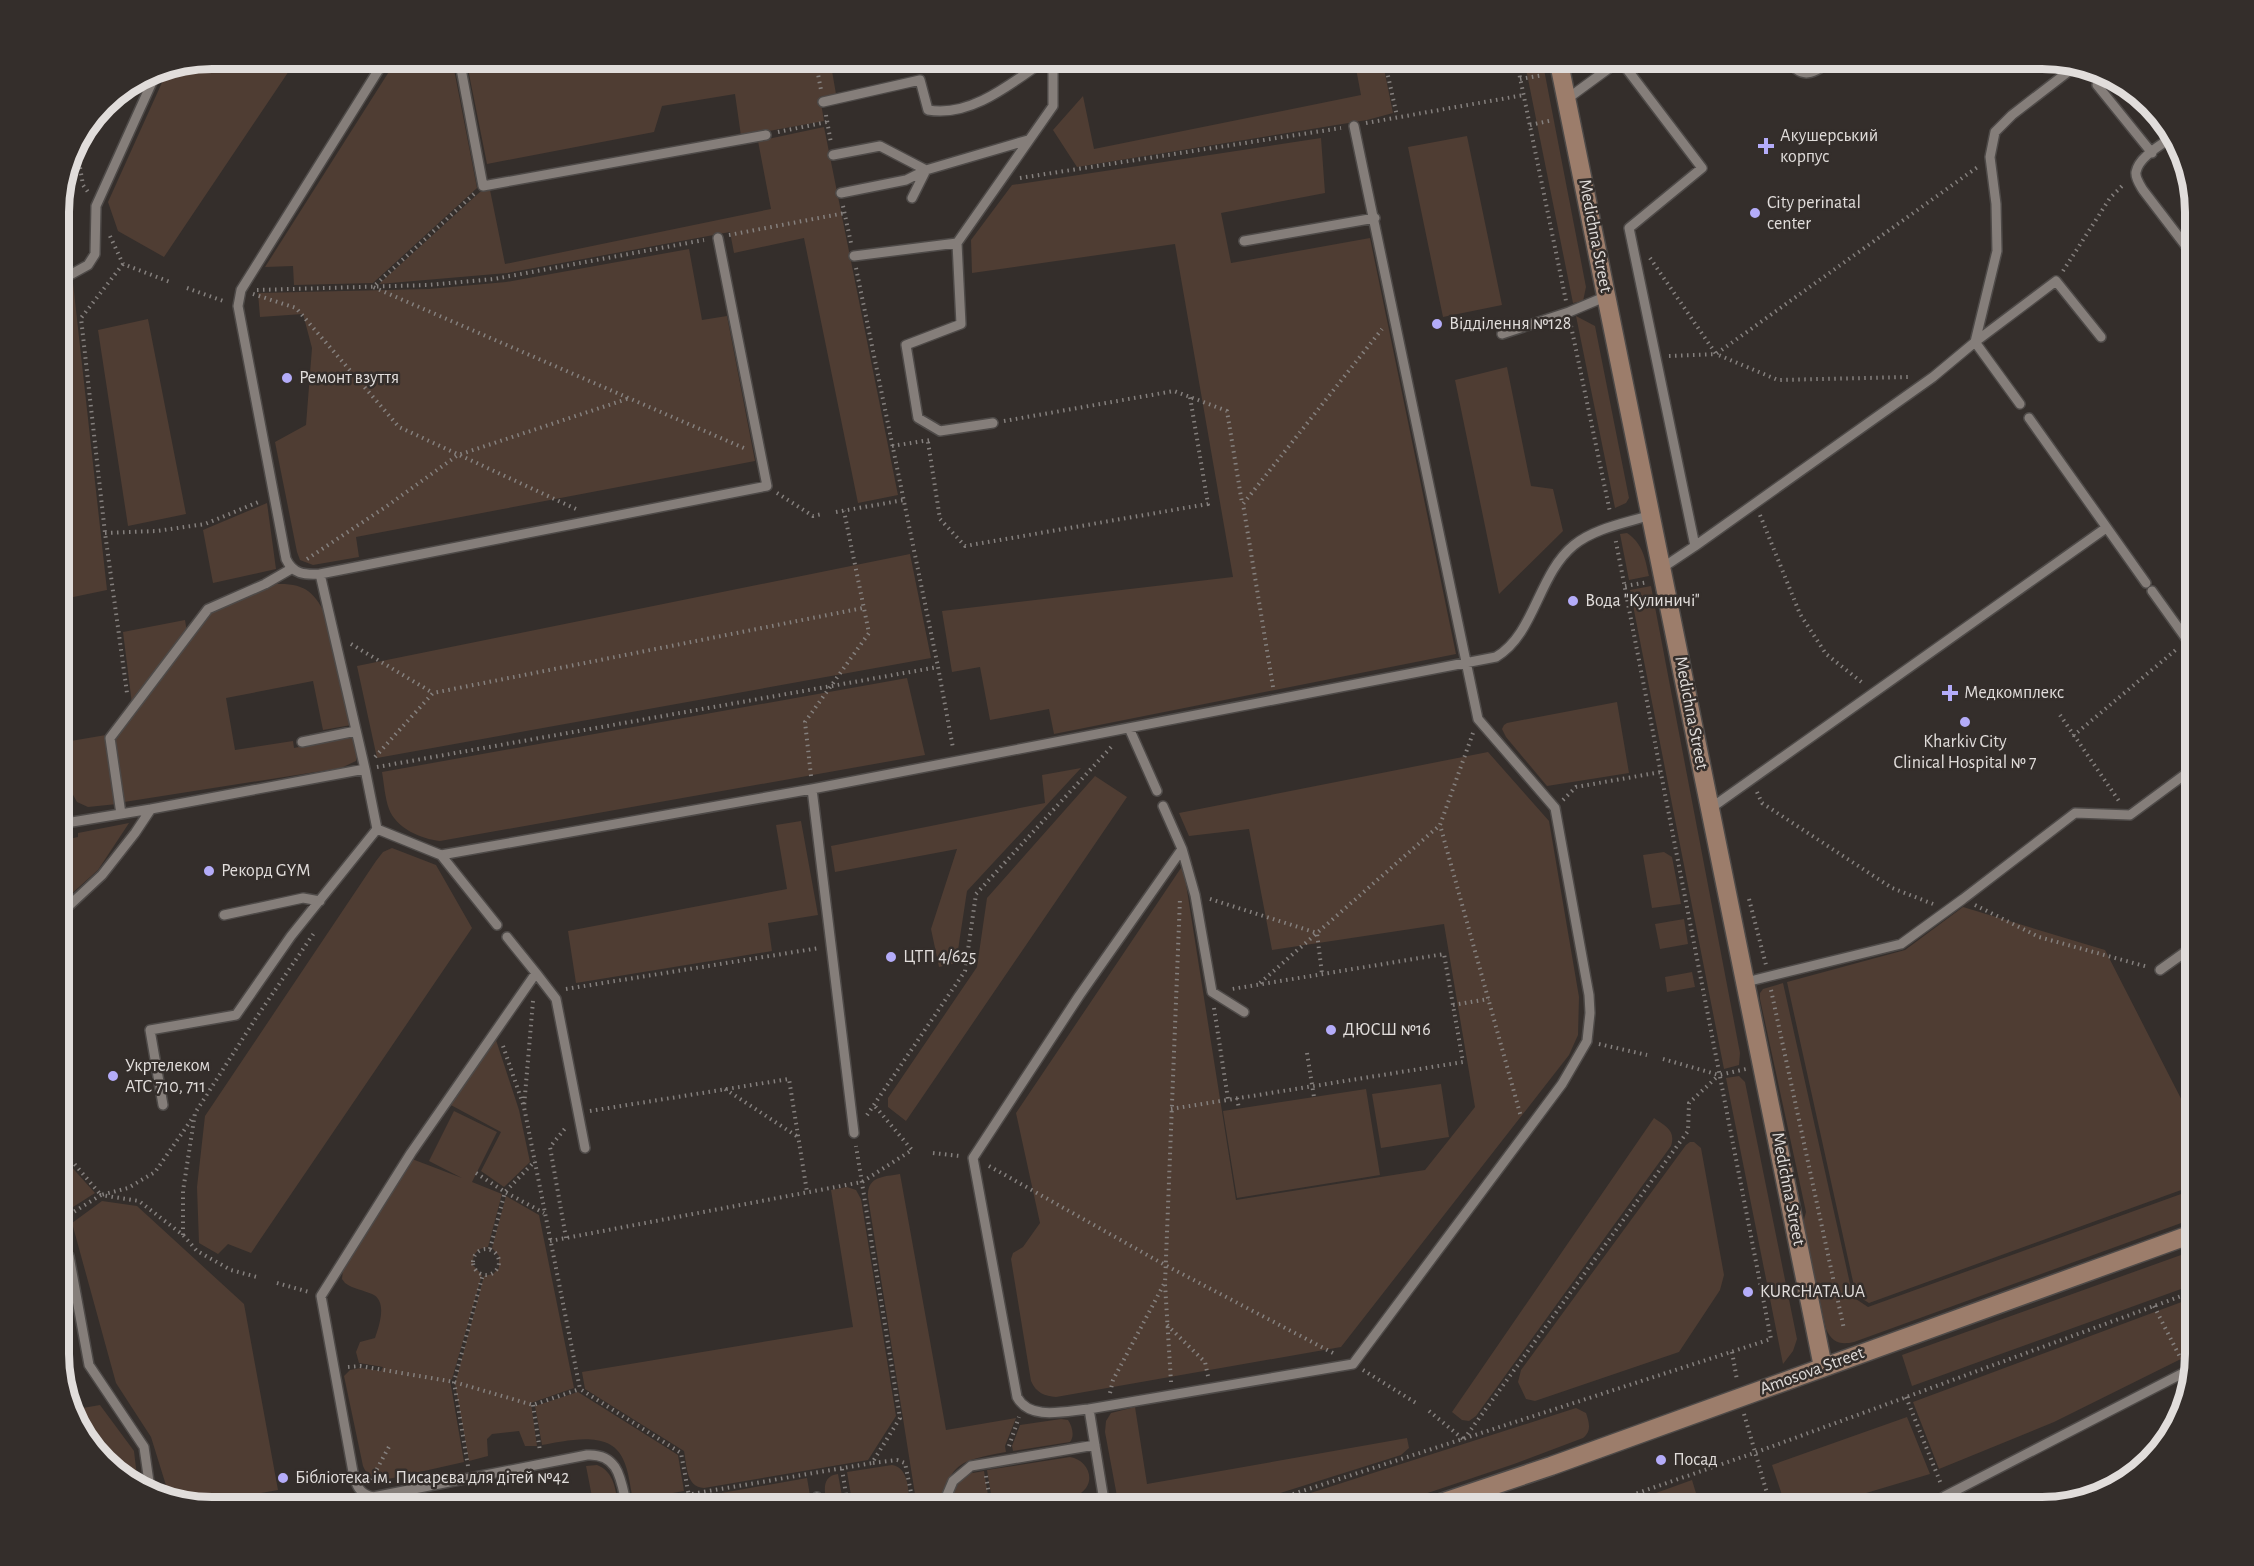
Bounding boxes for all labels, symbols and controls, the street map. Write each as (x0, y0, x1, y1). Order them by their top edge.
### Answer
place label: Акушерський корпус (1780, 127, 1878, 166)
marker: Акушерський корпус (1757, 137, 1775, 155)
street label: Medichna Street (1575, 178, 1615, 294)
place label: City perinatal center (1767, 194, 1861, 233)
marker: City perinatal center (1748, 206, 1762, 220)
place label: Відділення №128 (1449, 315, 1571, 333)
marker: Відділення №128 (1430, 317, 1444, 331)
place label: Ремонт взуття (299, 369, 399, 387)
marker: Ремонт взуття (280, 371, 294, 385)
place label: Вода "Кулиничі" (1585, 592, 1700, 610)
marker: Вода "Кулиничі" (1566, 594, 1580, 608)
street label: Medichna Street (1671, 655, 1711, 771)
marker: Медкомплекс (1941, 684, 1959, 702)
place label: Медкомплекс (1964, 684, 2064, 702)
marker: Kharkiv City Clinical Hospital № 7 (1958, 715, 1972, 729)
place label: Kharkiv City Clinical Hospital № 7 (1894, 733, 2036, 772)
place label: Рекорд GYM (221, 862, 310, 880)
marker: Рекорд GYM (202, 864, 216, 878)
place label: ЦТП 4/625 (903, 948, 976, 966)
marker: ЦТП 4/625 (884, 950, 898, 964)
place label: ДЮСШ №16 (1343, 1021, 1431, 1039)
marker: ДЮСШ №16 (1324, 1023, 1338, 1037)
place label: Укртелеком АТС 710, 711 (125, 1057, 210, 1096)
marker: Укртелеком АТС 710, 711 (106, 1069, 120, 1083)
street label: Medichna Street (1768, 1131, 1808, 1247)
place label: KURCHATA.UA (1760, 1283, 1866, 1301)
marker: KURCHATA.UA (1741, 1285, 1755, 1299)
street label: Amosova Street (1757, 1344, 1867, 1398)
place label: Посад (1673, 1451, 1718, 1469)
marker: Посад (1654, 1453, 1668, 1467)
place label: Бібліотека ім. Писарєва для дітей №42 (295, 1468, 569, 1487)
marker: Бібліотека ім. Писарєва для дітей №42 (276, 1471, 290, 1485)

